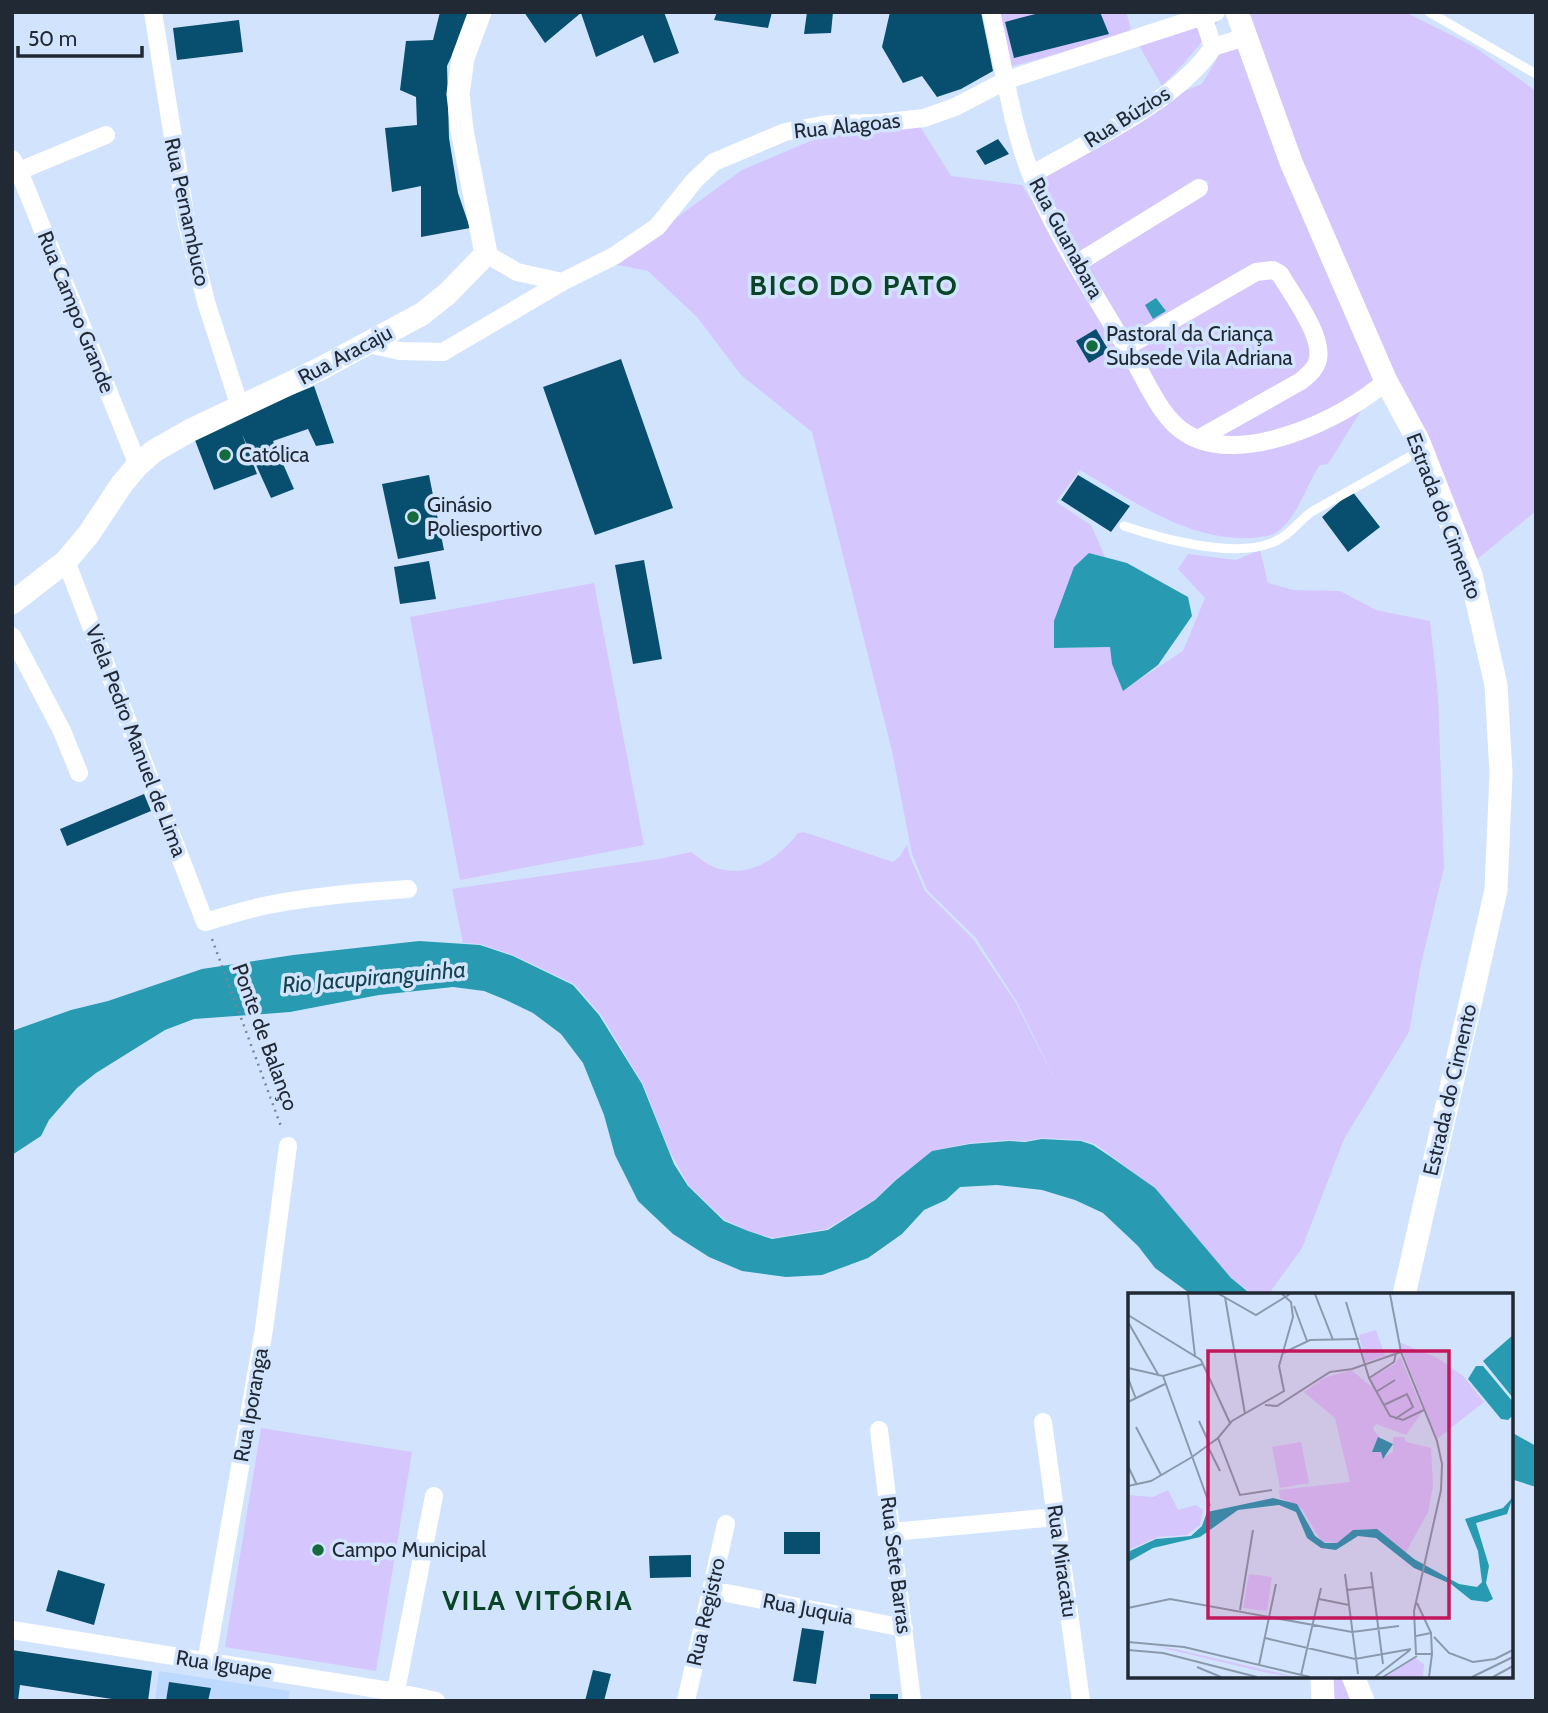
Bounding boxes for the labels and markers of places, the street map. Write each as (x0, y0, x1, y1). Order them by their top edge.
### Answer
place label: Pastoral da Criança Subsede Vila Adriana (1106, 321, 1293, 370)
marker: Pastoral da Criança Subsede Vila Adriana (1084, 338, 1100, 354)
place label: Católica (239, 442, 309, 467)
marker: Católica (217, 447, 233, 463)
place label: Ginásio Poliesportivo (427, 492, 542, 541)
marker: Ginásio Poliesportivo (405, 509, 421, 525)
place label: Campo Municipal (332, 1537, 486, 1562)
marker: Campo Municipal (310, 1542, 326, 1558)

